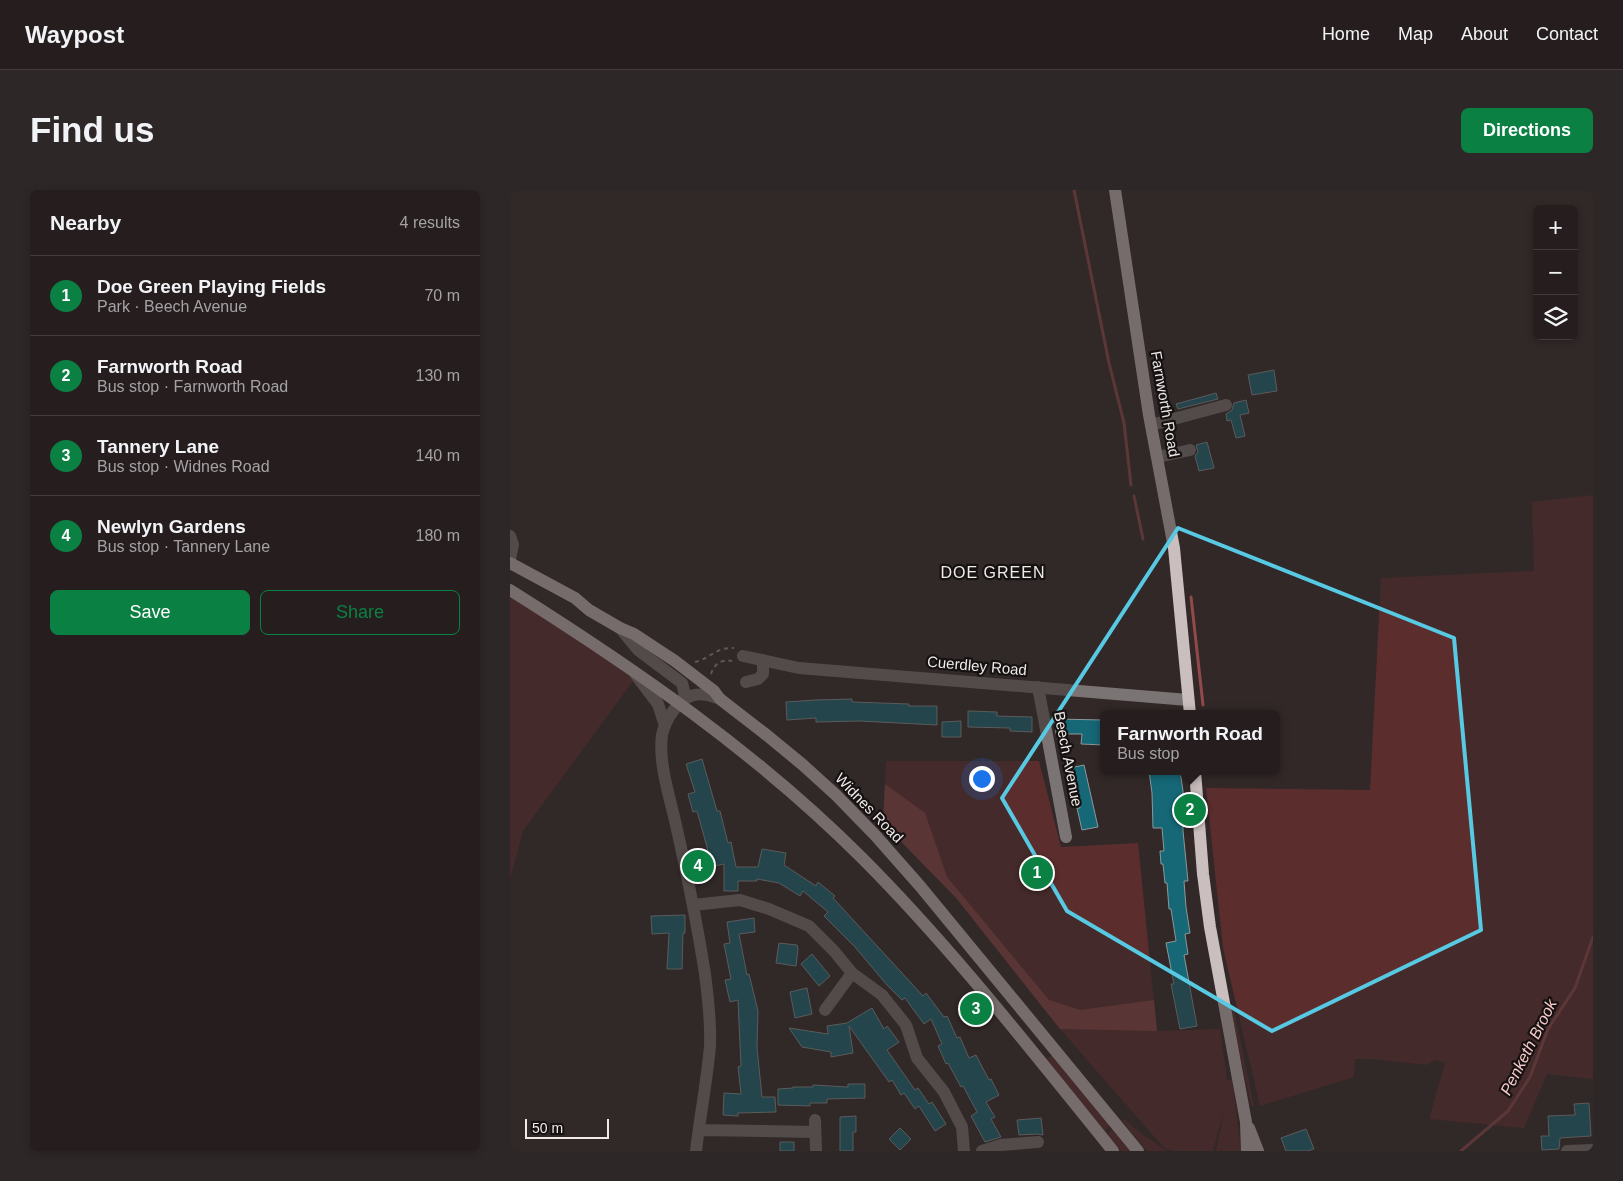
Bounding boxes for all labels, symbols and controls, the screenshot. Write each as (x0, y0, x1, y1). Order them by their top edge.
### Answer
text: Waypost (25, 21, 124, 48)
text: Home (1322, 24, 1370, 44)
text: Map (1398, 24, 1433, 44)
text: About (1461, 24, 1508, 44)
text: Contact (1536, 24, 1598, 44)
button: Directions (1461, 108, 1593, 153)
text: Find us (30, 110, 154, 149)
map controls (1533, 205, 1578, 340)
button: + (1533, 205, 1578, 250)
text: Nearby (50, 211, 121, 234)
text: 4 results (400, 214, 460, 231)
button: − (1533, 250, 1578, 295)
text: Doe Green Playing Fields (97, 276, 326, 297)
text: 1 (62, 287, 70, 304)
text: 70 m (424, 287, 460, 304)
button: layers (1533, 295, 1578, 340)
text: Park · Beech Avenue (97, 298, 247, 315)
street label: Farnworth Road (1148, 349, 1183, 458)
text: Farnworth Road (97, 356, 243, 377)
text: 2 (62, 367, 70, 384)
text: 130 m (416, 367, 460, 384)
text: Bus stop · Farnworth Road (97, 378, 288, 395)
text: Tannery Lane (97, 436, 219, 457)
text: 3 (62, 447, 70, 464)
text: 140 m (416, 447, 460, 464)
text: Bus stop · Widnes Road (97, 458, 270, 475)
text: Newlyn Gardens (97, 516, 246, 537)
text: 4 (62, 527, 70, 544)
text: 180 m (416, 527, 460, 544)
text: Bus stop · Tannery Lane (97, 538, 270, 555)
district label: DOE GREEN (940, 564, 1046, 581)
button: Save (50, 590, 250, 635)
button: Share (260, 590, 460, 635)
street label: Cuerdley Road (926, 653, 1028, 678)
street label: Beech Avenue (1051, 710, 1086, 808)
popup (1100, 710, 1280, 775)
text: Farnworth Road (1117, 723, 1263, 744)
text: Bus stop (1117, 745, 1179, 762)
your location (969, 766, 995, 792)
street label: Widnes Road (832, 769, 907, 846)
pin: 2 (1174, 791, 1206, 829)
pin: 4 (682, 847, 714, 885)
pin: 1 (1021, 854, 1053, 892)
pin: 3 (960, 990, 992, 1028)
water label: Penketh Brook (1497, 996, 1560, 1098)
scale bar (525, 1116, 609, 1139)
text: 50 m (532, 1120, 563, 1136)

